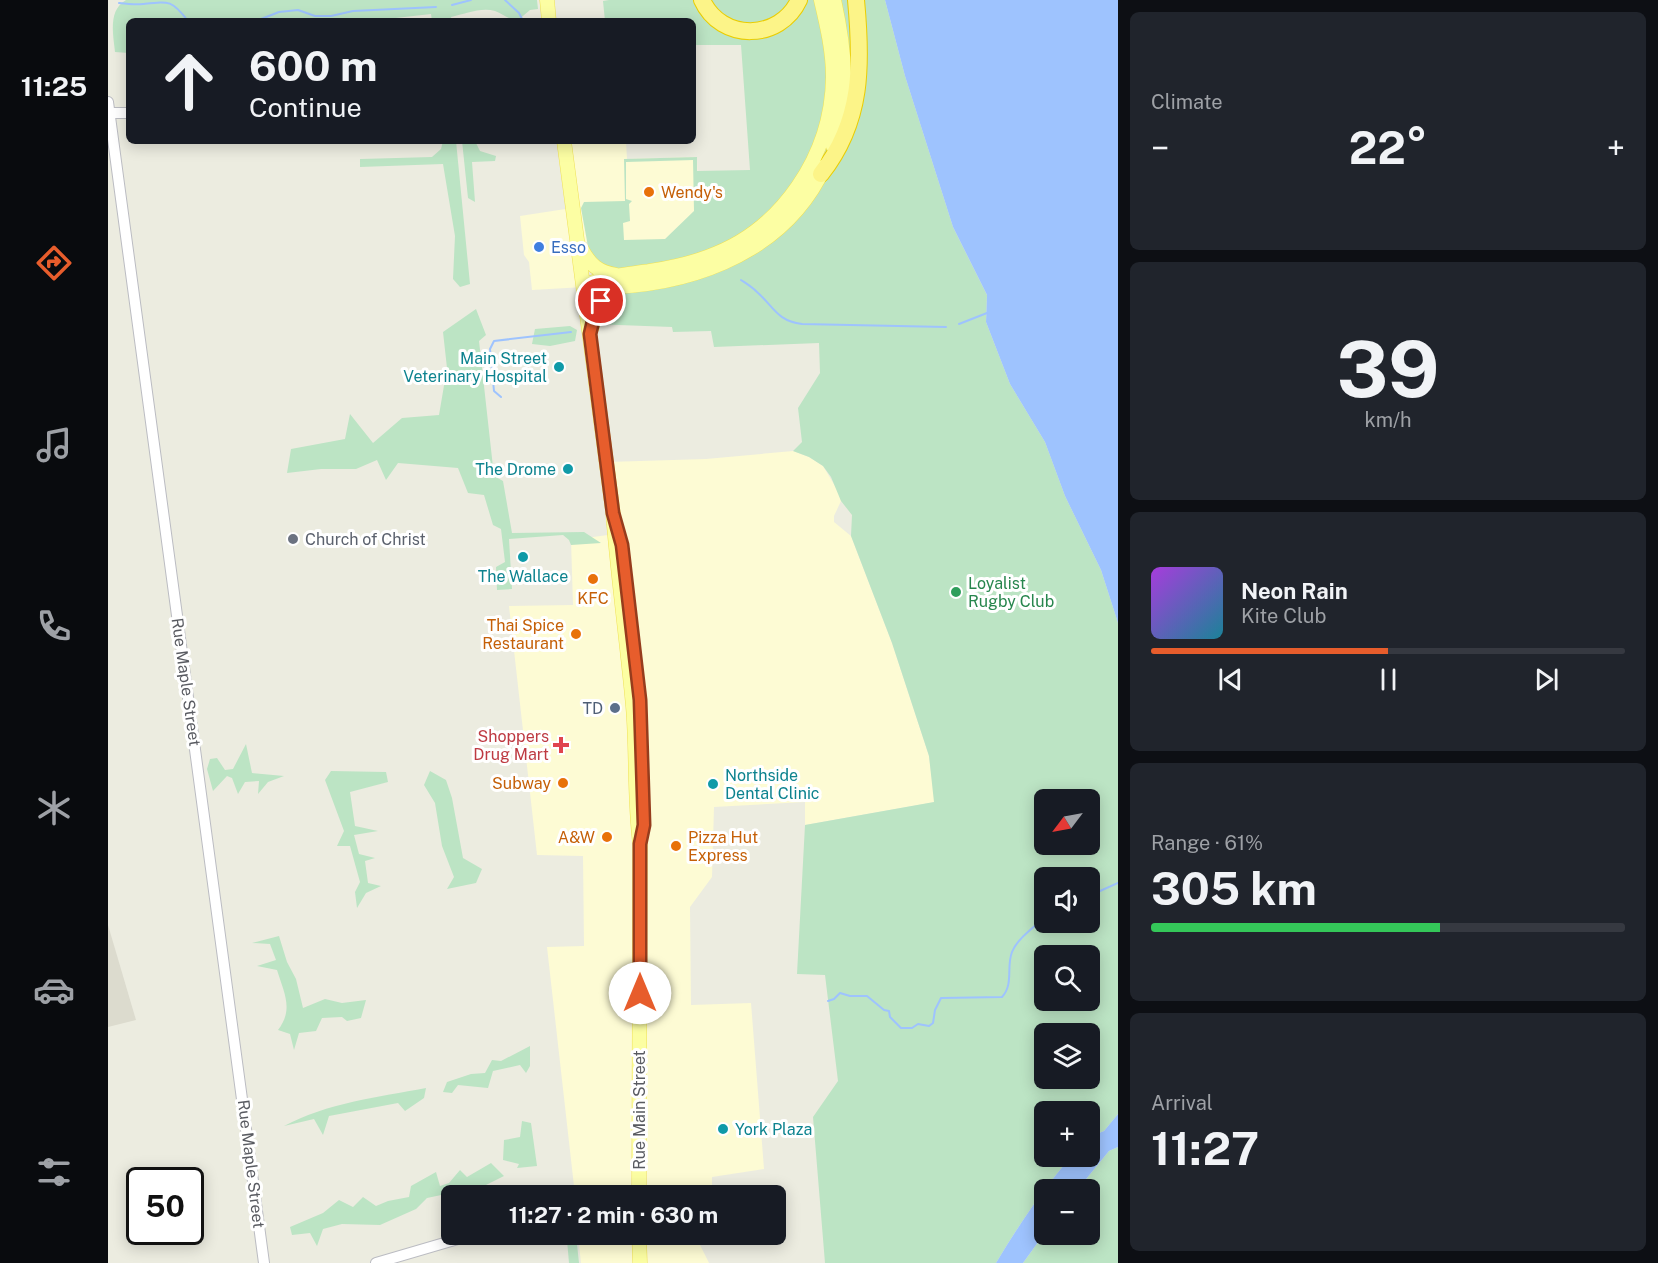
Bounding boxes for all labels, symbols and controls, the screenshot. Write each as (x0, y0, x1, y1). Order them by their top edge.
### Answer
text: 600 m (249, 41, 378, 90)
icon: ahead (150, 42, 228, 120)
text: 11:25 (21, 70, 87, 102)
text: Climate (1151, 90, 1223, 114)
text: Continue (249, 91, 362, 123)
text: 22° (1349, 121, 1427, 174)
text: − (1151, 129, 1169, 167)
text: + (1607, 129, 1625, 167)
place label: Wendy's (661, 183, 723, 202)
marker: Wendy's (642, 185, 656, 199)
place label: Esso (551, 238, 586, 257)
marker: Esso (532, 240, 546, 254)
icon: directions (33, 242, 75, 284)
pin (575, 275, 626, 326)
icon: arrive (584, 284, 617, 317)
text: 39 (1336, 323, 1440, 415)
place label: Main Street Veterinary Hospital (403, 349, 547, 386)
marker: Main Street Veterinary Hospital (552, 360, 566, 374)
text: km/h (1364, 408, 1412, 432)
icon: music (33, 424, 75, 466)
place label: The Drome (475, 460, 556, 479)
marker: The Drome (561, 462, 575, 476)
place label: Church of Christ (305, 530, 426, 549)
marker: Church of Christ (286, 532, 300, 546)
marker: The Wallace (516, 550, 530, 564)
place label: The Wallace (478, 567, 568, 586)
marker: KFC (586, 572, 600, 586)
place label: Loyalist Rugby Club (968, 574, 1054, 611)
text: Neon Rain (1241, 578, 1348, 604)
marker: Loyalist Rugby Club (949, 585, 963, 599)
place label: KFC (577, 589, 609, 608)
text: Kite Club (1241, 604, 1326, 628)
icon: phone (33, 605, 75, 647)
place label: Thai Spice Restaurant (482, 616, 564, 653)
street label: Rue Maple Street (168, 617, 204, 747)
marker: Thai Spice Restaurant (569, 627, 583, 641)
icon: previous (1214, 663, 1247, 696)
icon: pause (1372, 663, 1405, 696)
icon: next (1530, 663, 1563, 696)
place label: TD (582, 699, 603, 718)
marker: TD (608, 701, 622, 715)
place label: Shoppers Drug Mart (473, 727, 549, 764)
marker: Shoppers Drug Mart (554, 738, 568, 752)
place label: Northside Dental Clinic (725, 766, 820, 803)
place label: Subway (492, 774, 551, 793)
marker: Subway (556, 776, 570, 790)
marker: Northside Dental Clinic (706, 777, 720, 791)
icon: climate (33, 787, 75, 829)
north arrow (1034, 789, 1100, 855)
map controls (1034, 789, 1100, 1245)
place label: A&W (558, 828, 595, 847)
place label: Pizza Hut Express (688, 828, 758, 865)
marker: A&W (600, 830, 614, 844)
text: Range · 61% (1151, 831, 1263, 855)
marker: Pizza Hut Express (669, 839, 683, 853)
text: 305 km (1151, 862, 1317, 915)
button: sound (1034, 867, 1100, 933)
button: search (1034, 945, 1100, 1011)
position arrow (608, 961, 672, 1025)
icon: car (33, 969, 75, 1011)
button: layers (1034, 1023, 1100, 1089)
street label: Rue Main Street (630, 1050, 649, 1170)
text: Arrival (1151, 1091, 1213, 1115)
street label: Rue Maple Street (234, 1099, 268, 1229)
button: + (1034, 1101, 1100, 1167)
place label: York Plaza (735, 1120, 812, 1139)
marker: York Plaza (716, 1122, 730, 1136)
text: 11:27 (1151, 1122, 1259, 1175)
icon: filters (33, 1151, 75, 1193)
speed limit sign: 50 (126, 1167, 204, 1245)
button: − (1034, 1179, 1100, 1245)
text: 11:27 · 2 min · 630 m (509, 1202, 718, 1228)

